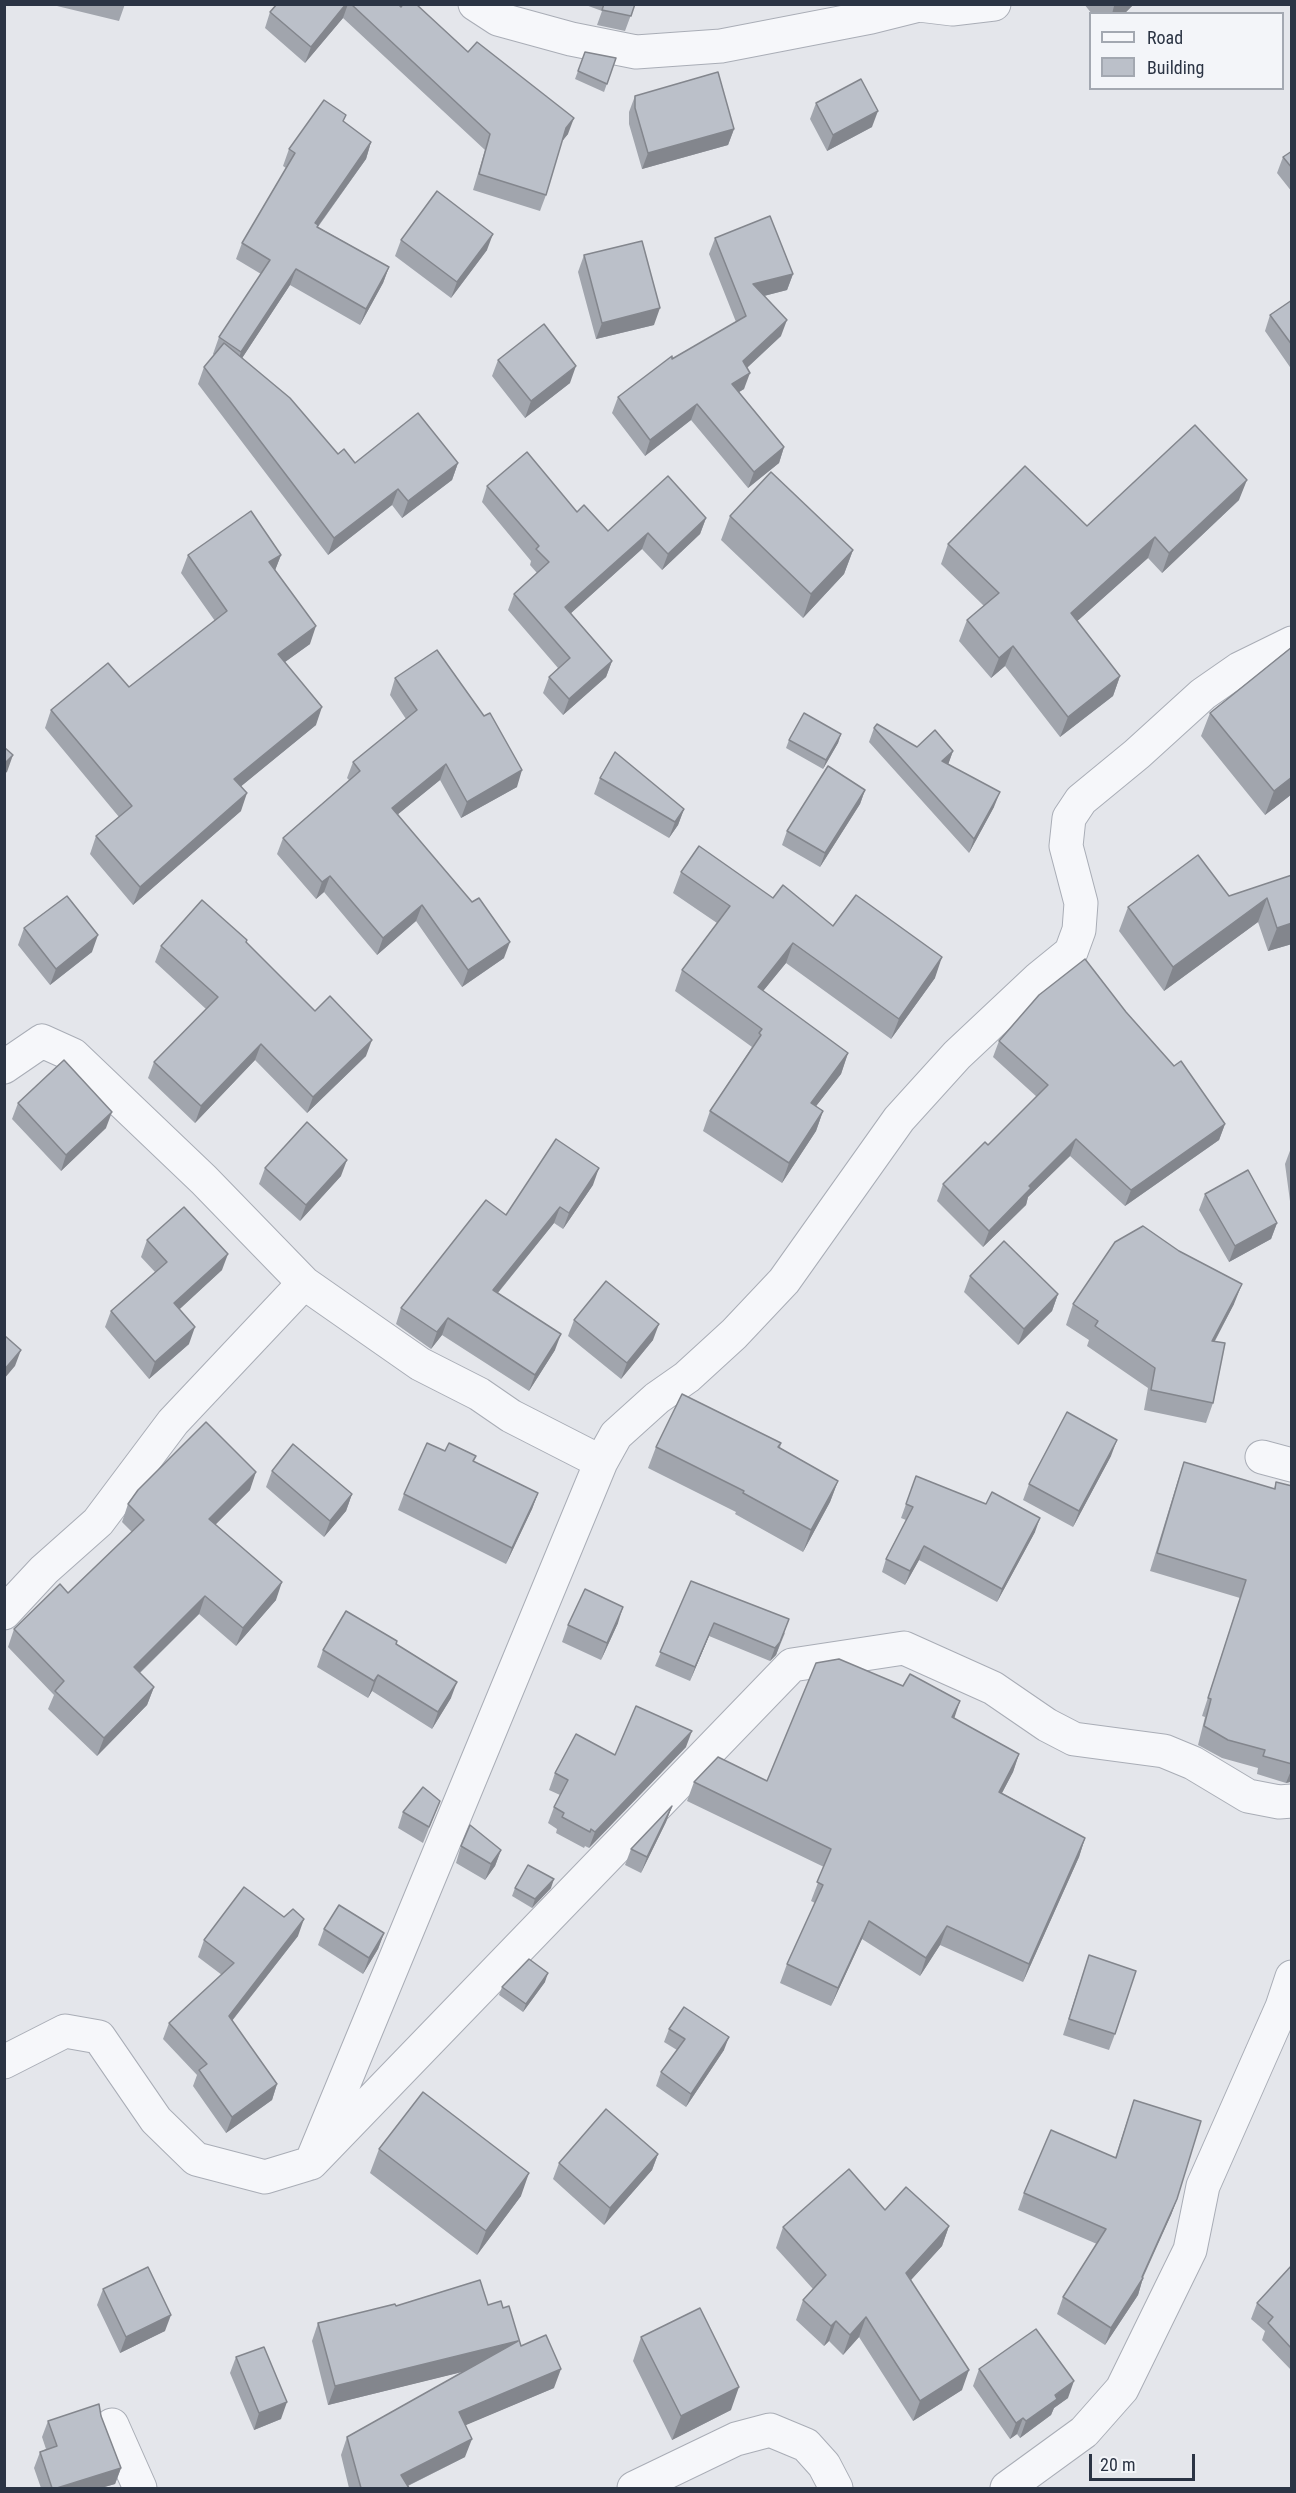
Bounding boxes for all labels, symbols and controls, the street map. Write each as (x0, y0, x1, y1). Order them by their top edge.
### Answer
legend (1089, 12, 1284, 90)
text: Road (1147, 27, 1183, 48)
text: Building (1147, 57, 1204, 78)
scale bar (1092, 2442, 1198, 2480)
text: 20 m (1100, 2454, 1135, 2475)

